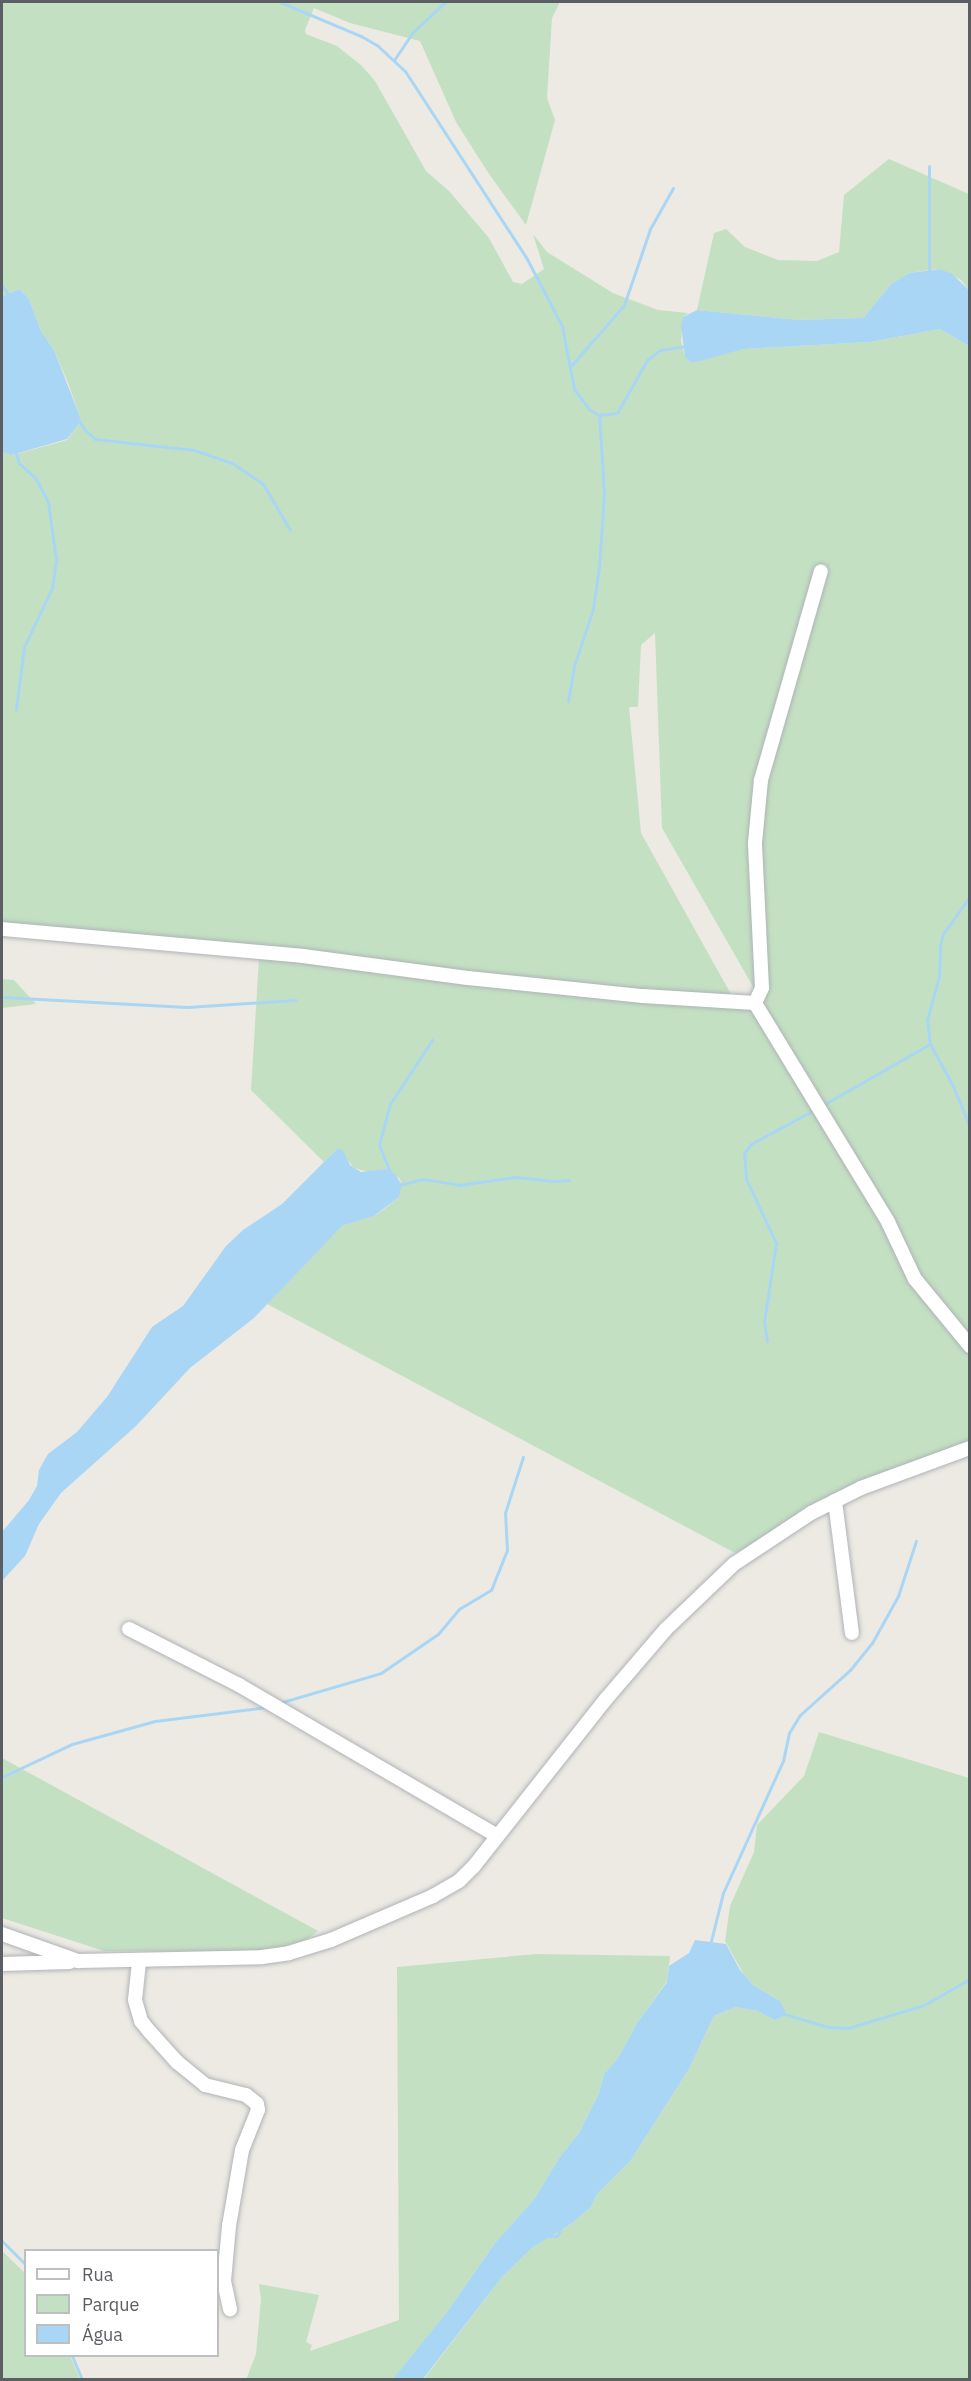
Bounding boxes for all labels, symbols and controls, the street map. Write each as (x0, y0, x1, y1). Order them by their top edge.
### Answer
legend (24, 2249, 219, 2357)
text: Rua (82, 2263, 113, 2286)
text: Parque (82, 2293, 139, 2316)
text: Água (82, 2323, 123, 2346)

